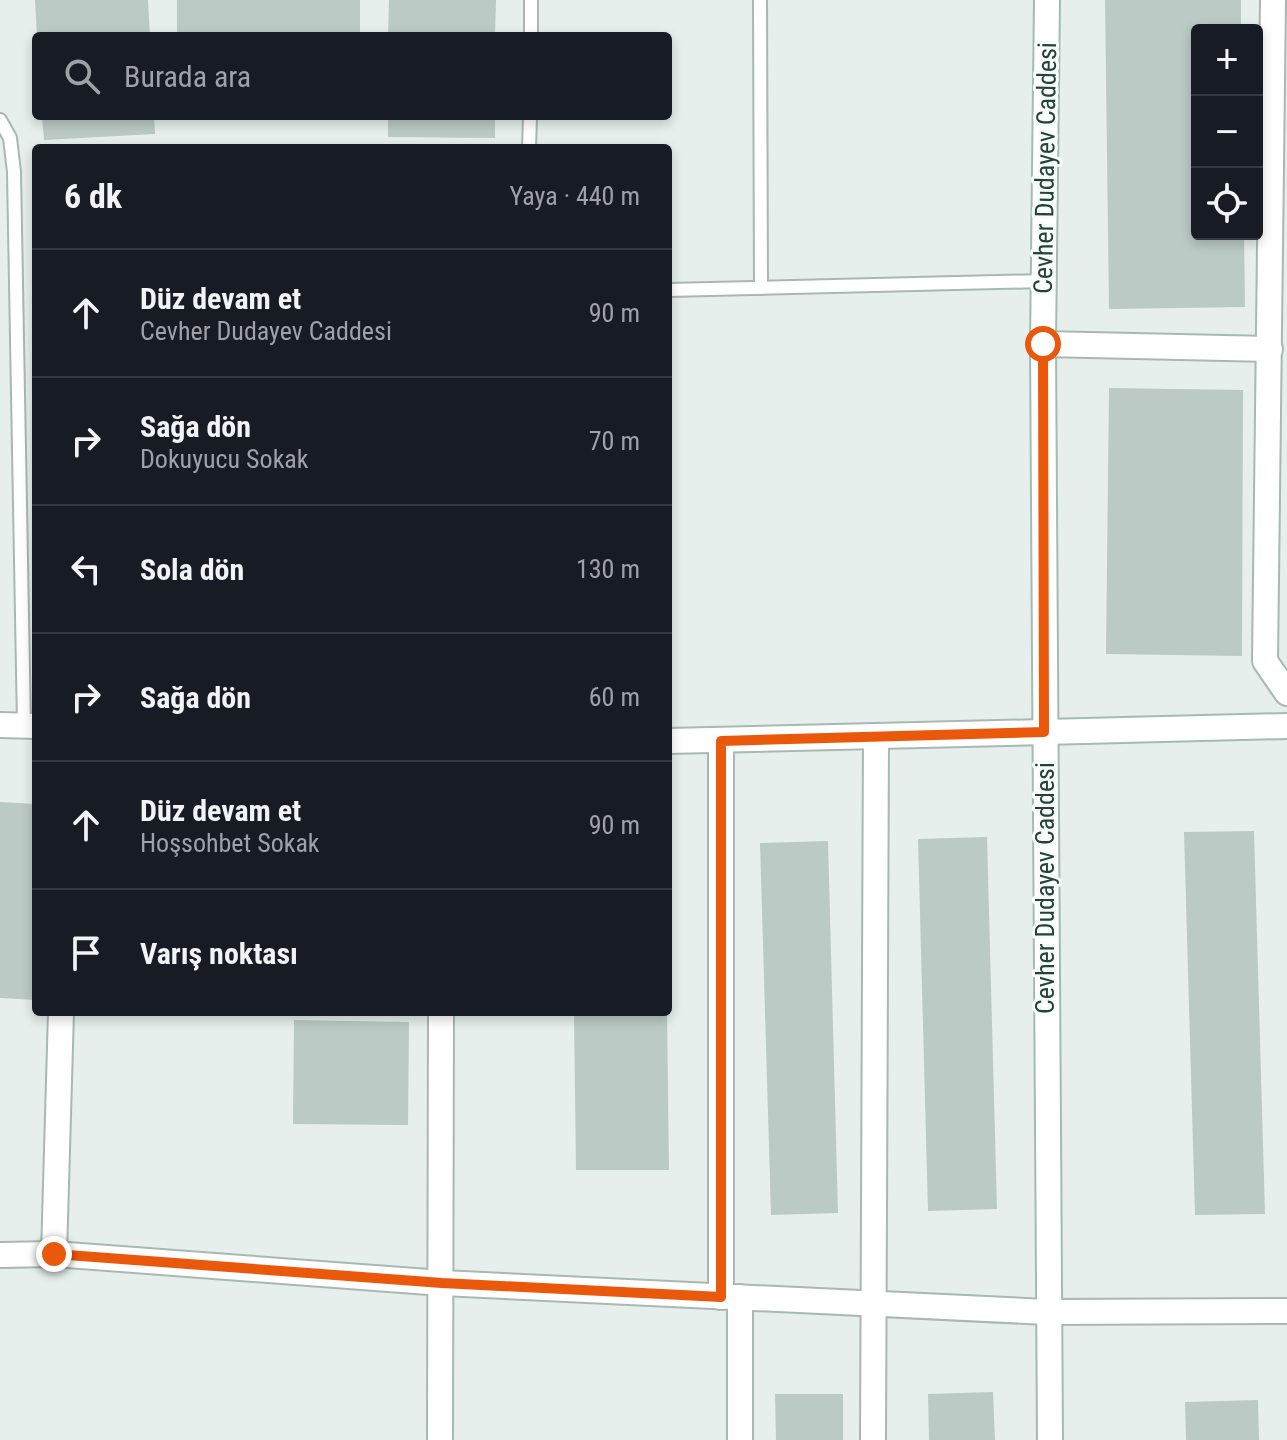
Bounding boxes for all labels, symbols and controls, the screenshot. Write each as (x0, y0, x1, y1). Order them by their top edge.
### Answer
map controls (1191, 24, 1263, 240)
button: + (1191, 24, 1263, 96)
search box (32, 32, 672, 120)
street label: Cevher Dudayev Caddesi (1028, 42, 1062, 294)
icon: search (60, 54, 104, 98)
text: Burada ara (124, 59, 251, 94)
button: − (1191, 96, 1263, 168)
button: locate (1191, 168, 1263, 240)
text: 6 dk (64, 176, 122, 216)
text: Yaya · 440 m (510, 181, 640, 211)
text: Düz devam et (140, 281, 301, 316)
icon: ahead (64, 291, 108, 335)
text: 90 m (589, 298, 640, 328)
text: Cevher Dudayev Caddesi (140, 316, 392, 346)
route start (1025, 326, 1061, 362)
text: Sağa dön (140, 409, 251, 444)
icon: right (64, 419, 108, 463)
text: 70 m (589, 426, 640, 456)
text: Dokuyucu Sokak (140, 444, 309, 474)
icon: left (64, 547, 108, 591)
text: Sola dön (140, 552, 244, 587)
text: 130 m (576, 554, 640, 584)
icon: right (64, 675, 108, 719)
text: Sağa dön (140, 680, 251, 715)
text: 60 m (589, 682, 640, 712)
street label: Cevher Dudayev Caddesi (1030, 762, 1060, 1014)
text: Düz devam et (140, 793, 301, 828)
icon: ahead (64, 803, 108, 847)
text: 90 m (589, 810, 640, 840)
text: Hoşsohbet Sokak (140, 828, 320, 858)
icon: arrive (64, 931, 108, 975)
text: Varış noktası (140, 936, 298, 971)
route end (36, 1236, 72, 1272)

